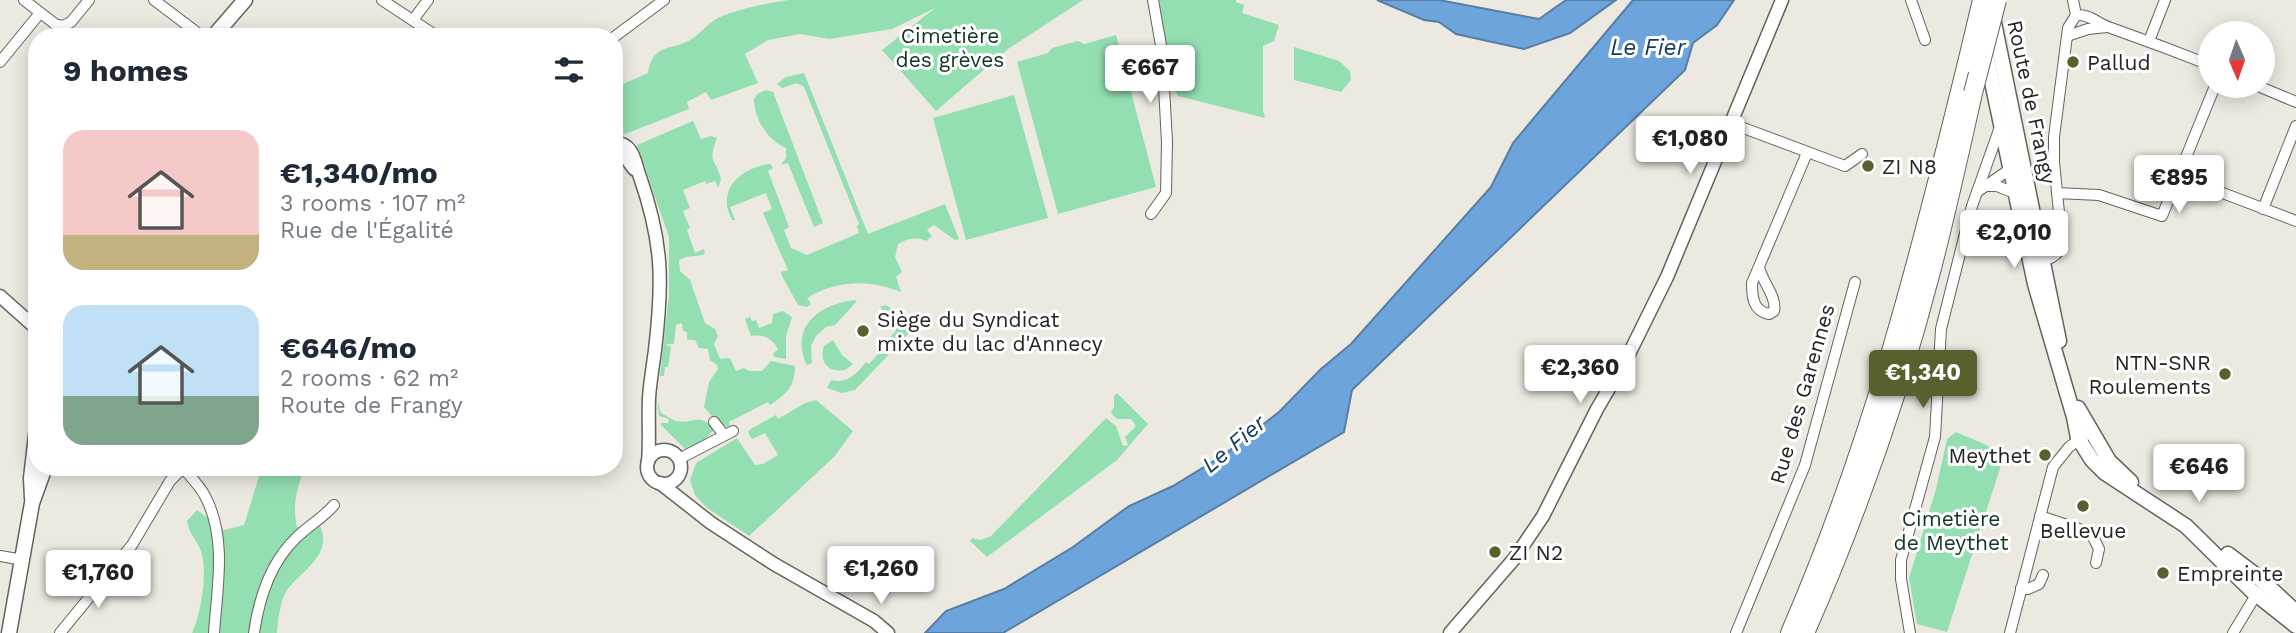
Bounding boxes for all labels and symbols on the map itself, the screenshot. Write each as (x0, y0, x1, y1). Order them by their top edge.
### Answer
street label: Route de Frangy (2002, 18, 2062, 186)
north arrow (2198, 21, 2275, 98)
park label: Cimetière des grèves (896, 23, 1004, 72)
water label: Le Fier (1610, 34, 1687, 61)
pin: €667 (1109, 46, 1191, 105)
place label: Pallud (2087, 50, 2151, 75)
marker: Pallud (2065, 54, 2081, 70)
pin: €1,080 (1633, 116, 1747, 176)
place label: ZI N8 (1882, 154, 1937, 179)
pin: €895 (2138, 156, 2220, 215)
marker: ZI N8 (1860, 158, 1876, 174)
pin: €2,010 (1957, 210, 2071, 270)
street label: Rue des Garennes (1764, 301, 1840, 487)
place label: Siège du Syndicat mixte du lac d'Annecy (877, 307, 1103, 356)
marker: Siège du Syndicat mixte du lac d'Annecy (855, 323, 871, 339)
pin: €2,360 (1523, 346, 1637, 405)
pin: €1,340 (1866, 350, 1980, 410)
place label: NTN-SNR Roulements (2088, 350, 2211, 399)
marker: NTN-SNR Roulements (2217, 366, 2233, 382)
water label: Le Fier (1196, 409, 1272, 479)
place label: Meythet (1948, 443, 2031, 468)
pin: €646 (2158, 444, 2240, 504)
marker: Meythet (2037, 447, 2053, 463)
marker: Bellevue (2075, 498, 2091, 514)
park label: Cimetière de Meythet (1893, 506, 2009, 555)
place label: Bellevue (2040, 518, 2126, 543)
place label: ZI N2 (1509, 540, 1563, 565)
marker: ZI N2 (1487, 544, 1503, 560)
pin: €1,260 (824, 546, 938, 606)
pin: €1,760 (41, 550, 155, 610)
place label: Empreinte (2177, 561, 2283, 586)
marker: Empreinte (2155, 565, 2171, 581)

